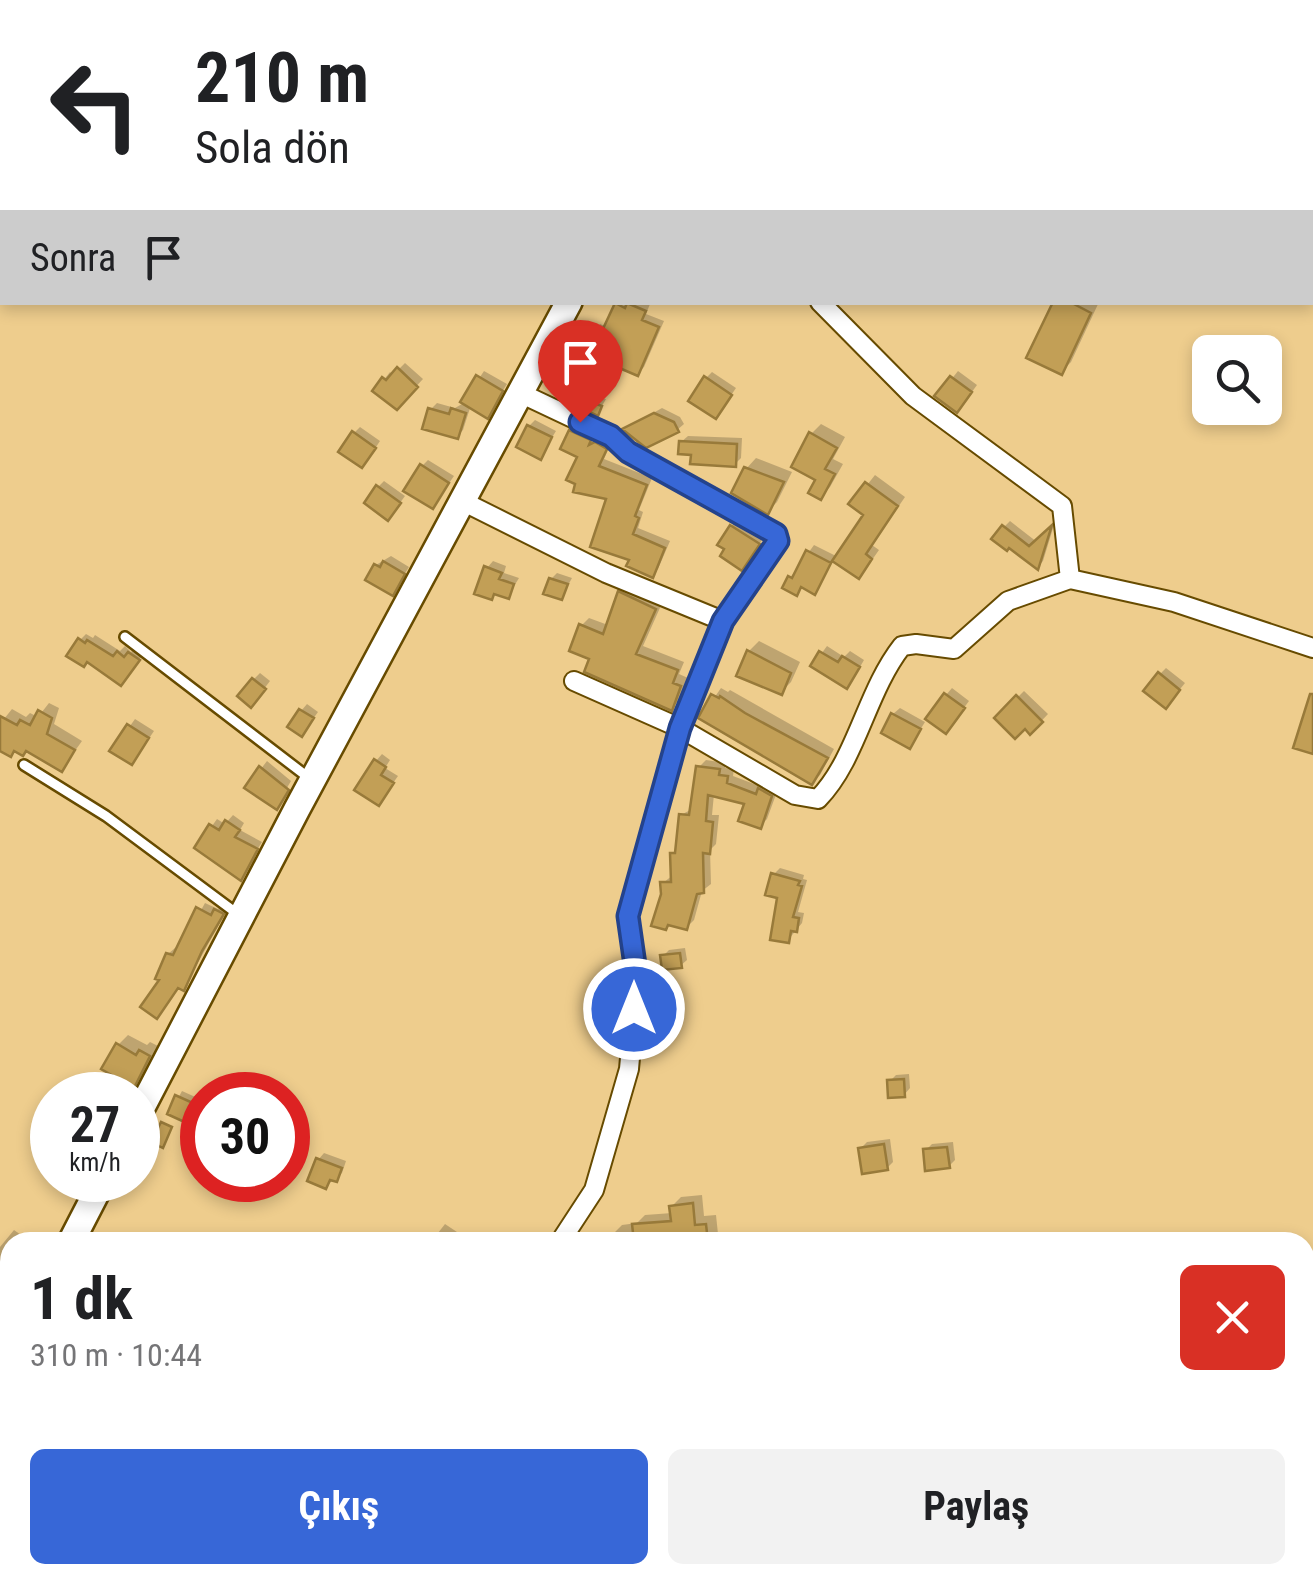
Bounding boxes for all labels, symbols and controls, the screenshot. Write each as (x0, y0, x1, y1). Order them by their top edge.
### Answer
text: 210 m (195, 37, 369, 119)
icon: left (30, 40, 160, 170)
text: Sola dön (195, 121, 350, 174)
icon: arrive (136, 230, 191, 285)
text: Sonra (30, 236, 116, 280)
pin (538, 320, 623, 423)
icon: arrive (553, 335, 608, 390)
map controls (1192, 335, 1282, 425)
button: search (1192, 335, 1282, 425)
position arrow (582, 957, 686, 1061)
speed limit sign: 30 (180, 1072, 310, 1202)
text: 27 (70, 1096, 120, 1154)
text: km/h (69, 1148, 121, 1177)
text: 1 dk (30, 1263, 133, 1334)
button: close (1180, 1265, 1285, 1370)
text: 310 m · 10:44 (30, 1336, 202, 1374)
button: Çıkış (30, 1449, 648, 1564)
button: Paylaş (668, 1449, 1285, 1564)

